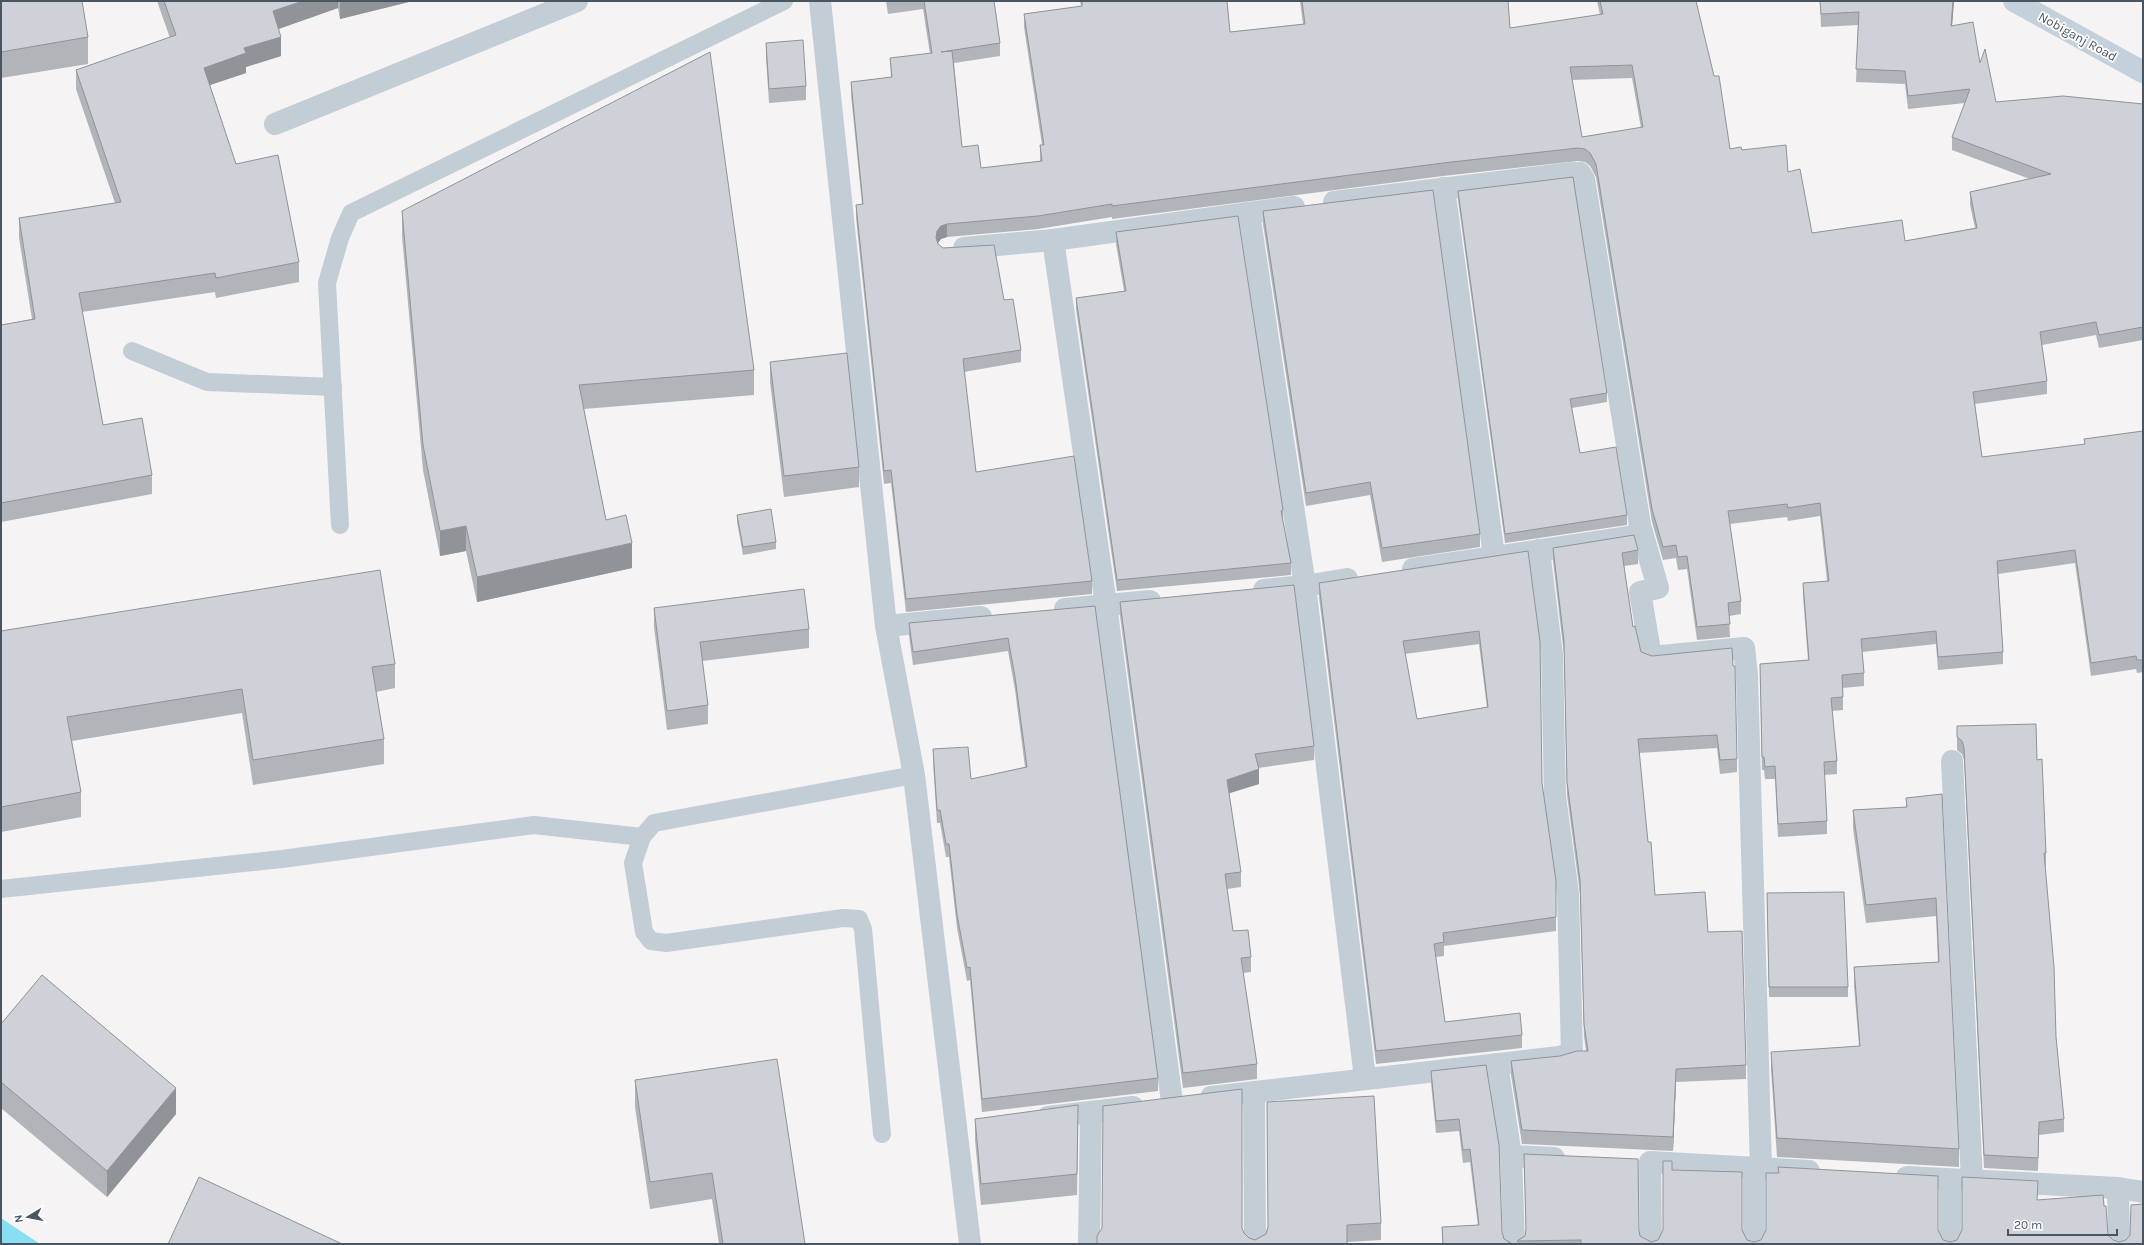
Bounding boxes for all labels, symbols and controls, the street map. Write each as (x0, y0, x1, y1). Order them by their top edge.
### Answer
street label: Nobiganj Road (2036, 9, 2119, 64)
north arrow (8, 1197, 48, 1237)
scale bar (2008, 1211, 2117, 1237)
text: N (12, 1214, 26, 1224)
text: 20 m (2014, 1218, 2042, 1232)

